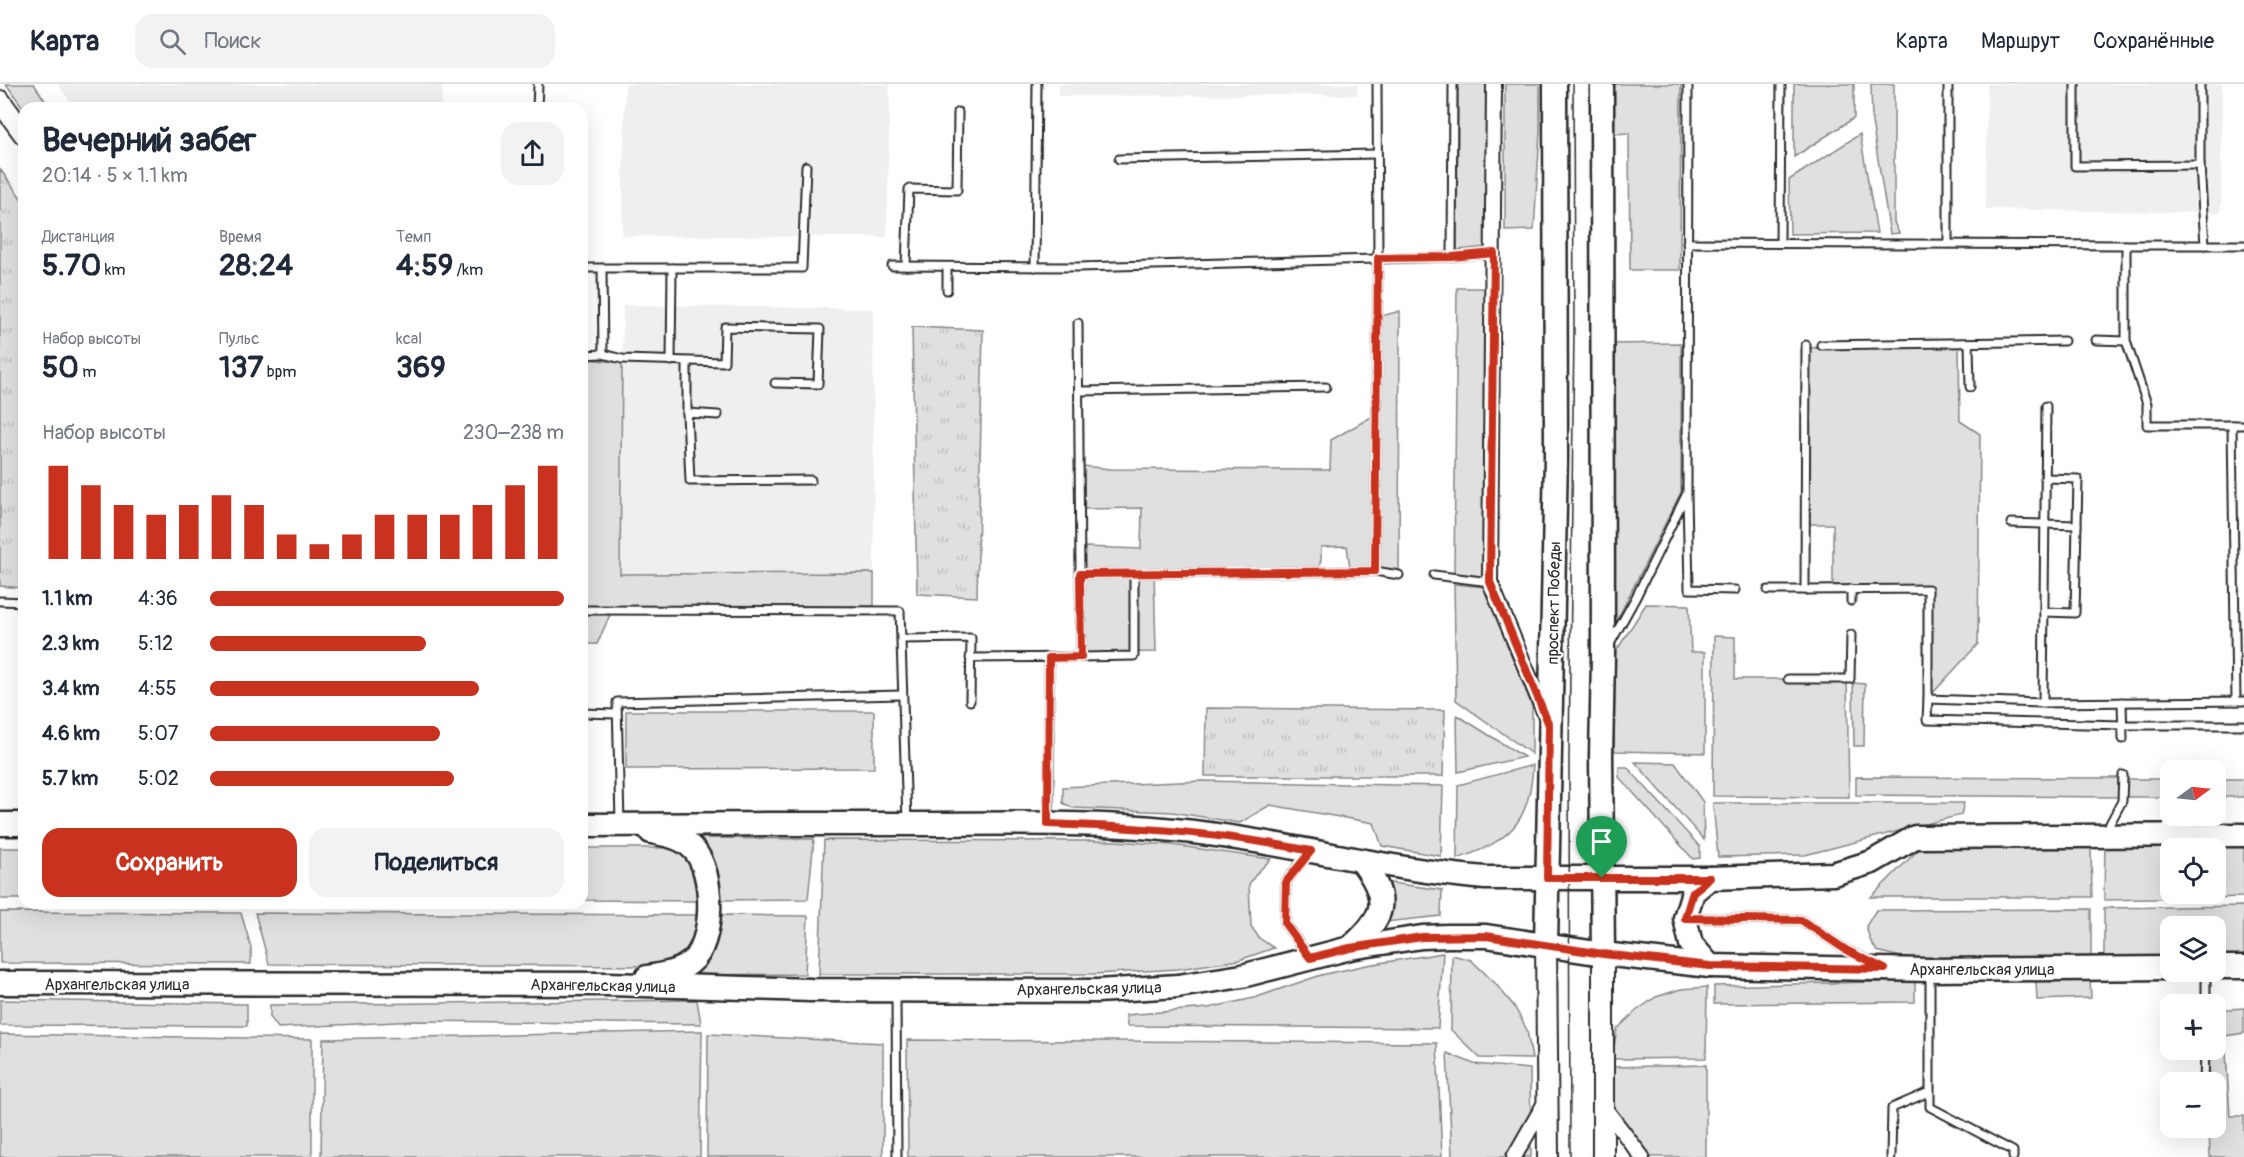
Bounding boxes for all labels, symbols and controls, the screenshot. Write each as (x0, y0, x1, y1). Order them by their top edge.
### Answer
search box (135, 14, 555, 68)
text: Карта (30, 24, 99, 59)
icon: search (156, 25, 189, 58)
text: Поиск (204, 27, 262, 55)
text: Карта (1896, 28, 1948, 55)
text: Маршрут (1981, 28, 2060, 55)
text: Сохранённые (2093, 28, 2214, 55)
text: Вечерний забег (42, 120, 256, 161)
button: share (501, 122, 564, 185)
text: 20:14 · 5 × 1.1 km (42, 163, 188, 188)
text: Дистанция (42, 227, 115, 247)
text: Время (219, 227, 262, 247)
text: Темп (396, 227, 431, 247)
text: 5.70 (42, 247, 101, 284)
text: 28:24 (219, 247, 293, 284)
text: 4:59 (396, 247, 453, 284)
text: km (101, 260, 126, 280)
text: /km (453, 260, 483, 280)
text: Набор высоты (42, 329, 141, 349)
text: Пульс (219, 329, 259, 349)
text: kcal (396, 329, 422, 349)
text: 50 (42, 349, 79, 386)
text: 137 (219, 349, 263, 386)
text: 369 (396, 349, 446, 386)
text: m (79, 362, 96, 382)
text: bpm (263, 362, 296, 382)
text: Набор высоты (42, 420, 166, 445)
text: 230–238 m (463, 420, 564, 445)
street label: проспект Победы (1543, 541, 1565, 665)
text: 1.1 km (42, 586, 92, 611)
text: 4:36 (138, 586, 178, 611)
text: 2.3 km (42, 631, 99, 656)
text: 5:12 (138, 631, 173, 656)
text: 3.4 km (42, 676, 100, 701)
text: 4:55 (138, 676, 177, 701)
text: 4.6 km (42, 721, 100, 746)
text: 5:07 (138, 721, 178, 746)
north arrow (2160, 760, 2226, 826)
map controls (2160, 760, 2226, 1138)
text: 5.7 km (42, 766, 98, 791)
text: 5:02 (138, 766, 179, 791)
pin (1576, 816, 1627, 878)
icon: arrive (1585, 825, 1618, 858)
button: Сохранить (42, 828, 297, 897)
button: Поделиться (309, 828, 564, 897)
button: locate (2160, 838, 2226, 904)
button: layers (2160, 916, 2226, 982)
street label: Архангельская улица (1909, 960, 2055, 980)
street label: Архангельская улица (44, 975, 190, 995)
street label: Архангельская улица (530, 975, 676, 997)
street label: Архангельская улица (1016, 978, 1162, 1000)
button: + (2160, 994, 2226, 1060)
button: − (2160, 1072, 2226, 1138)

